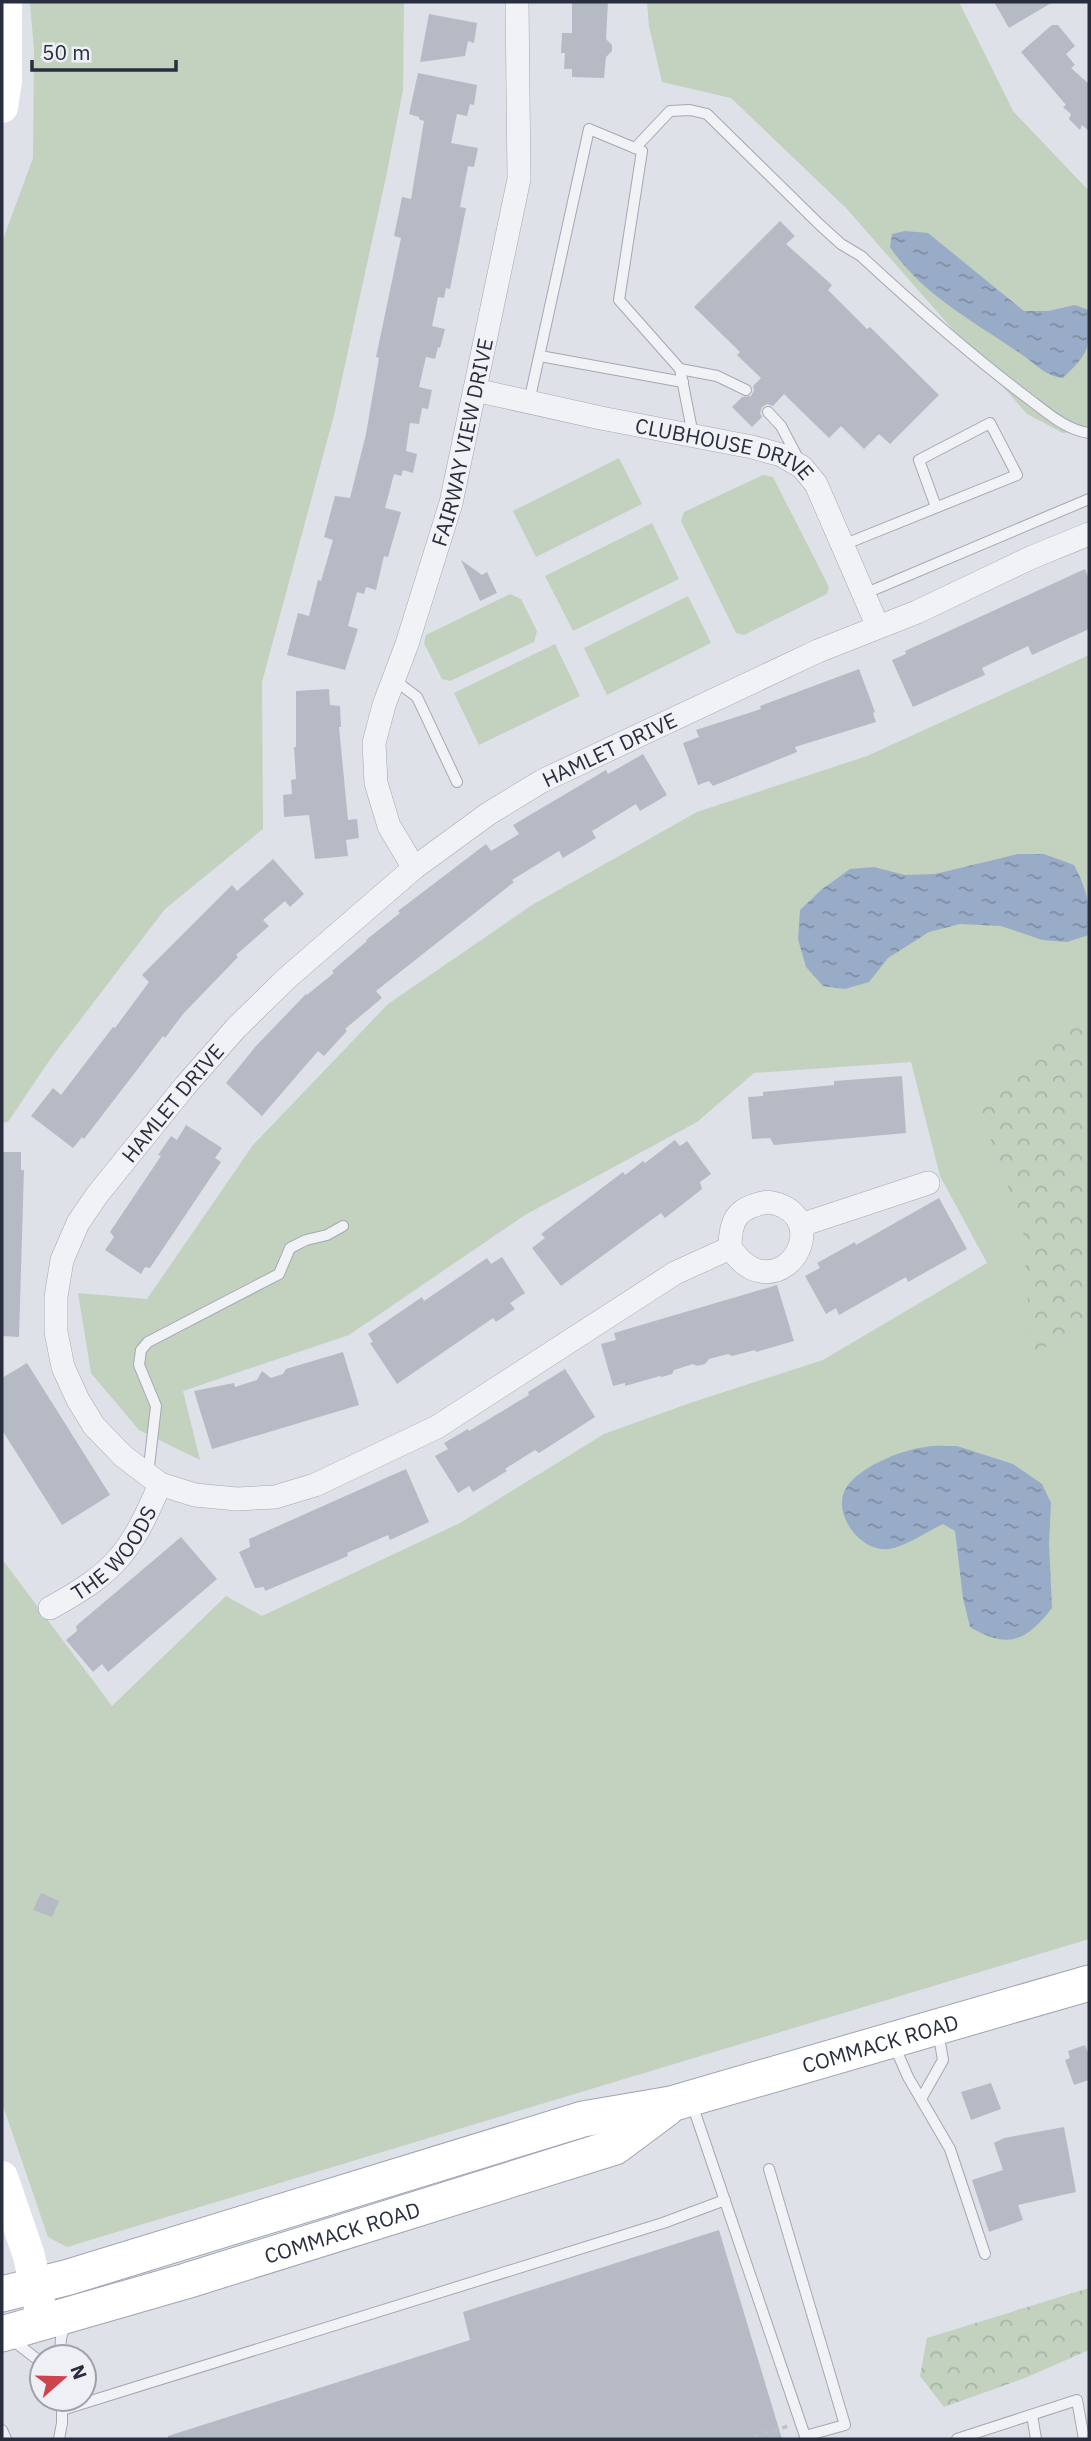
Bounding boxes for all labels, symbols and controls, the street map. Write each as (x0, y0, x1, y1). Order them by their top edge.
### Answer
scale bar (32, 28, 175, 72)
text: 50 m (42, 38, 91, 66)
street label: FAIRWAY VIEW DRIVE (424, 336, 499, 549)
street label: CLUBHOUSE DRIVE (633, 411, 821, 486)
street label: HAMLET DRIVE (537, 705, 681, 793)
street label: HAMLET DRIVE (115, 1038, 230, 1168)
street label: THE WOODS (66, 1501, 162, 1607)
street label: COMMACK ROAD (799, 2007, 962, 2079)
street label: COMMACK ROAD (261, 2195, 423, 2270)
north arrow (28, 2343, 98, 2413)
text: N (65, 2362, 93, 2383)

